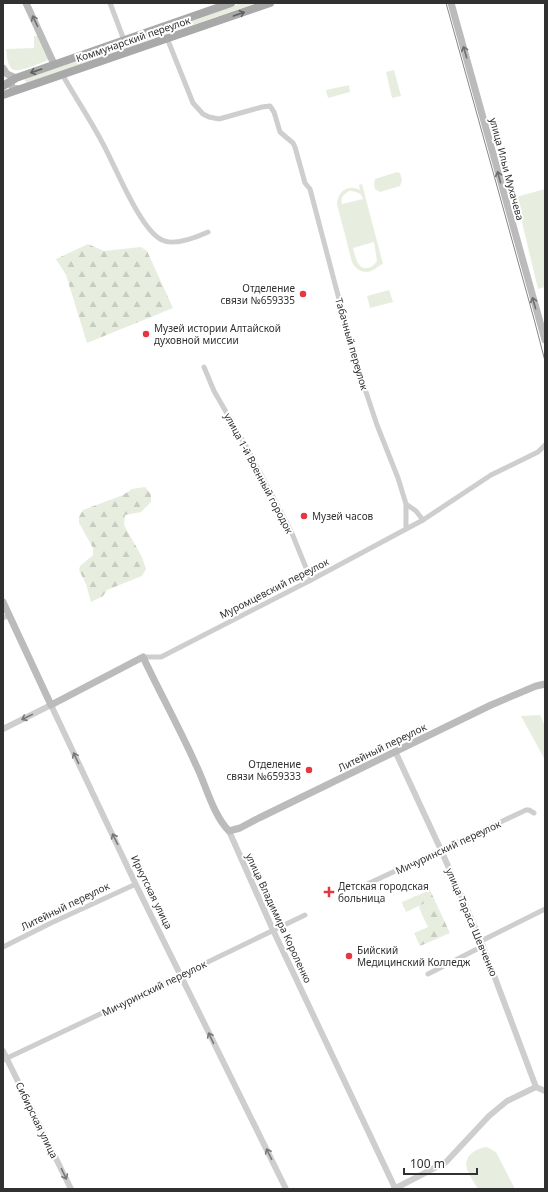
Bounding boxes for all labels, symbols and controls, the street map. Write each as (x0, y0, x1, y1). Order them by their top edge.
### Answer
one-way arrow (233, 9, 245, 17)
street label: Коммунарский переулок (74, 13, 193, 65)
one-way arrow (31, 15, 38, 27)
one-way arrow (461, 46, 468, 59)
one-way arrow (30, 67, 42, 75)
street label: улица Ильи Мухачева (487, 116, 527, 222)
one-way arrow (495, 171, 502, 184)
place label: Отделение связи №659335 (220, 281, 295, 307)
marker: Отделение связи №659335 (298, 289, 308, 299)
street label: Табачный переулок (332, 296, 372, 392)
one-way arrow (530, 296, 537, 309)
place label: Музей истории Алтайской духовной миссии (154, 321, 281, 347)
marker: Музей истории Алтайской духовной миссии (141, 329, 151, 339)
street label: улица 1-й Военный городок (221, 410, 297, 536)
place label: Музей часов (312, 509, 374, 523)
marker: Музей часов (299, 511, 309, 521)
street label: Муромцевский переулок (217, 554, 332, 622)
one-way arrow (21, 714, 33, 721)
street label: Литейный переулок (336, 719, 429, 774)
one-way arrow (72, 752, 79, 764)
place label: Отделение связи №659333 (226, 757, 301, 783)
marker: Отделение связи №659333 (304, 765, 314, 775)
street label: Мичуринский переулок (393, 816, 503, 878)
one-way arrow (111, 833, 118, 845)
street label: улица Владимира Короленко (243, 851, 315, 985)
street label: Иркутская улица (128, 853, 176, 931)
street label: улица Тараса Шевченко (443, 866, 501, 978)
street label: Литейный переулок (19, 878, 112, 933)
place label: Детская городская больница (338, 879, 429, 905)
marker: Детская городская больница (323, 886, 335, 898)
place label: Бийский Медицинский Колледж (357, 943, 471, 969)
marker: Бийский Медицинский Колледж (344, 951, 354, 961)
street label: Мичуринский переулок (99, 956, 209, 1019)
one-way arrow (207, 1032, 214, 1044)
street label: Сибирская улица (12, 1080, 62, 1160)
one-way arrow (265, 1148, 272, 1160)
scale bar (404, 1150, 477, 1176)
text: 100 m (410, 1155, 445, 1172)
one-way arrow (61, 1167, 68, 1179)

